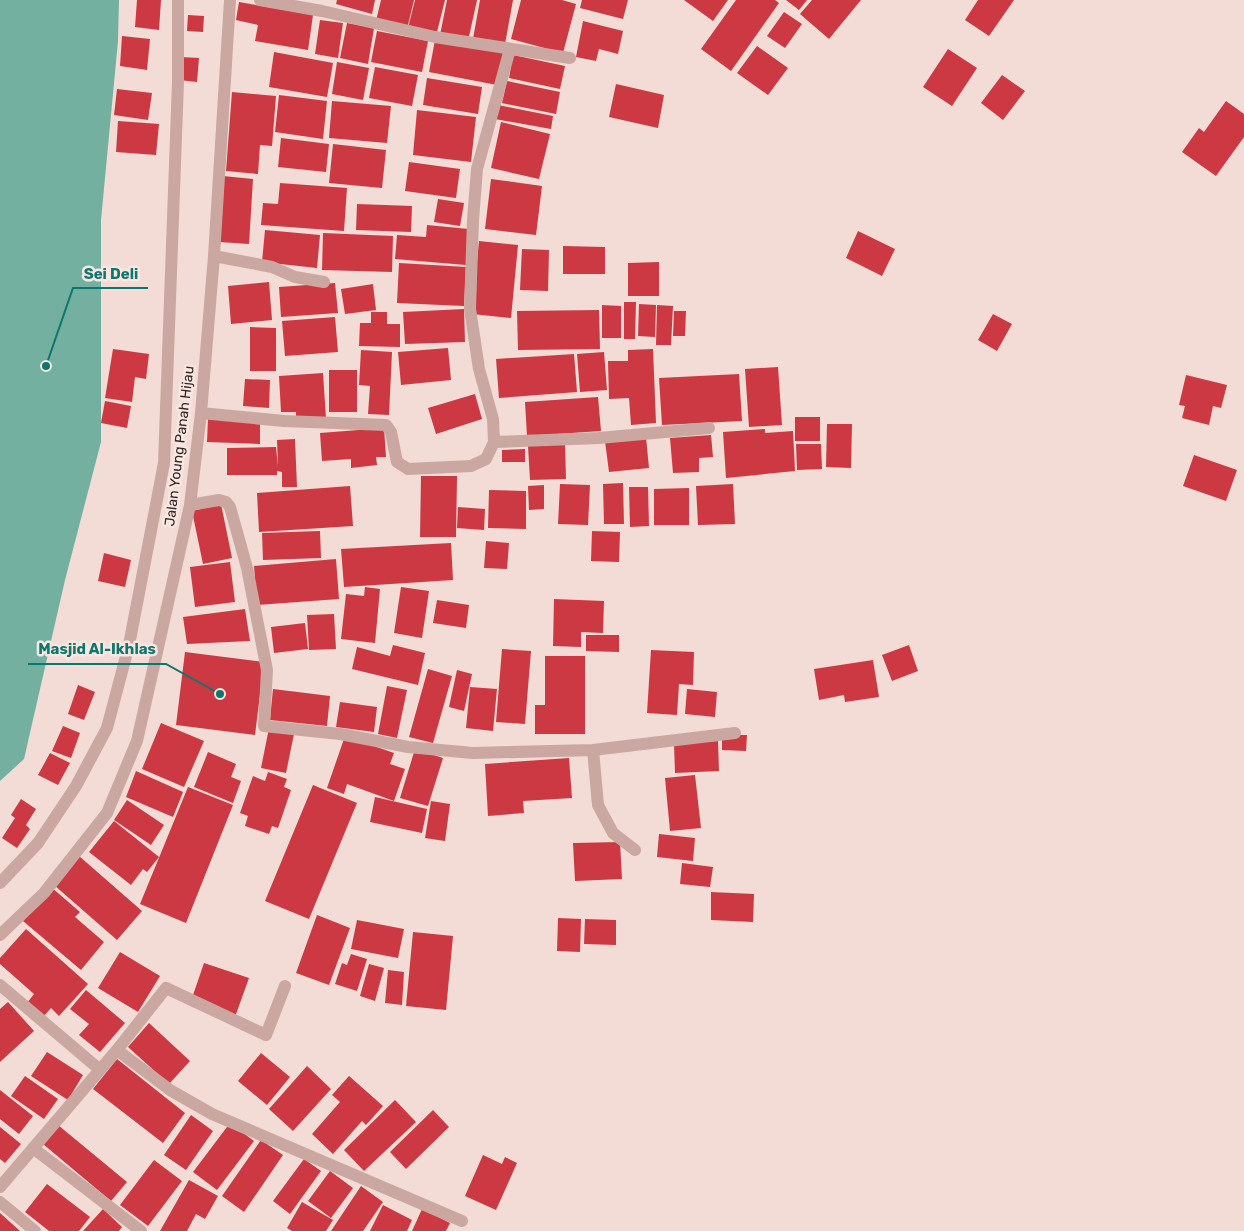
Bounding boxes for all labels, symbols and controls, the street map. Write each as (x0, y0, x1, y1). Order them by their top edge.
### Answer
callout: Sei Deli (73, 258, 148, 288)
text: Sei Deli (84, 265, 138, 283)
street label: Jalan Young Panah Hijau (161, 365, 198, 527)
callout: Masjid Al-Ikhlas (28, 634, 166, 664)
text: Masjid Al-Ikhlas (38, 640, 156, 658)

